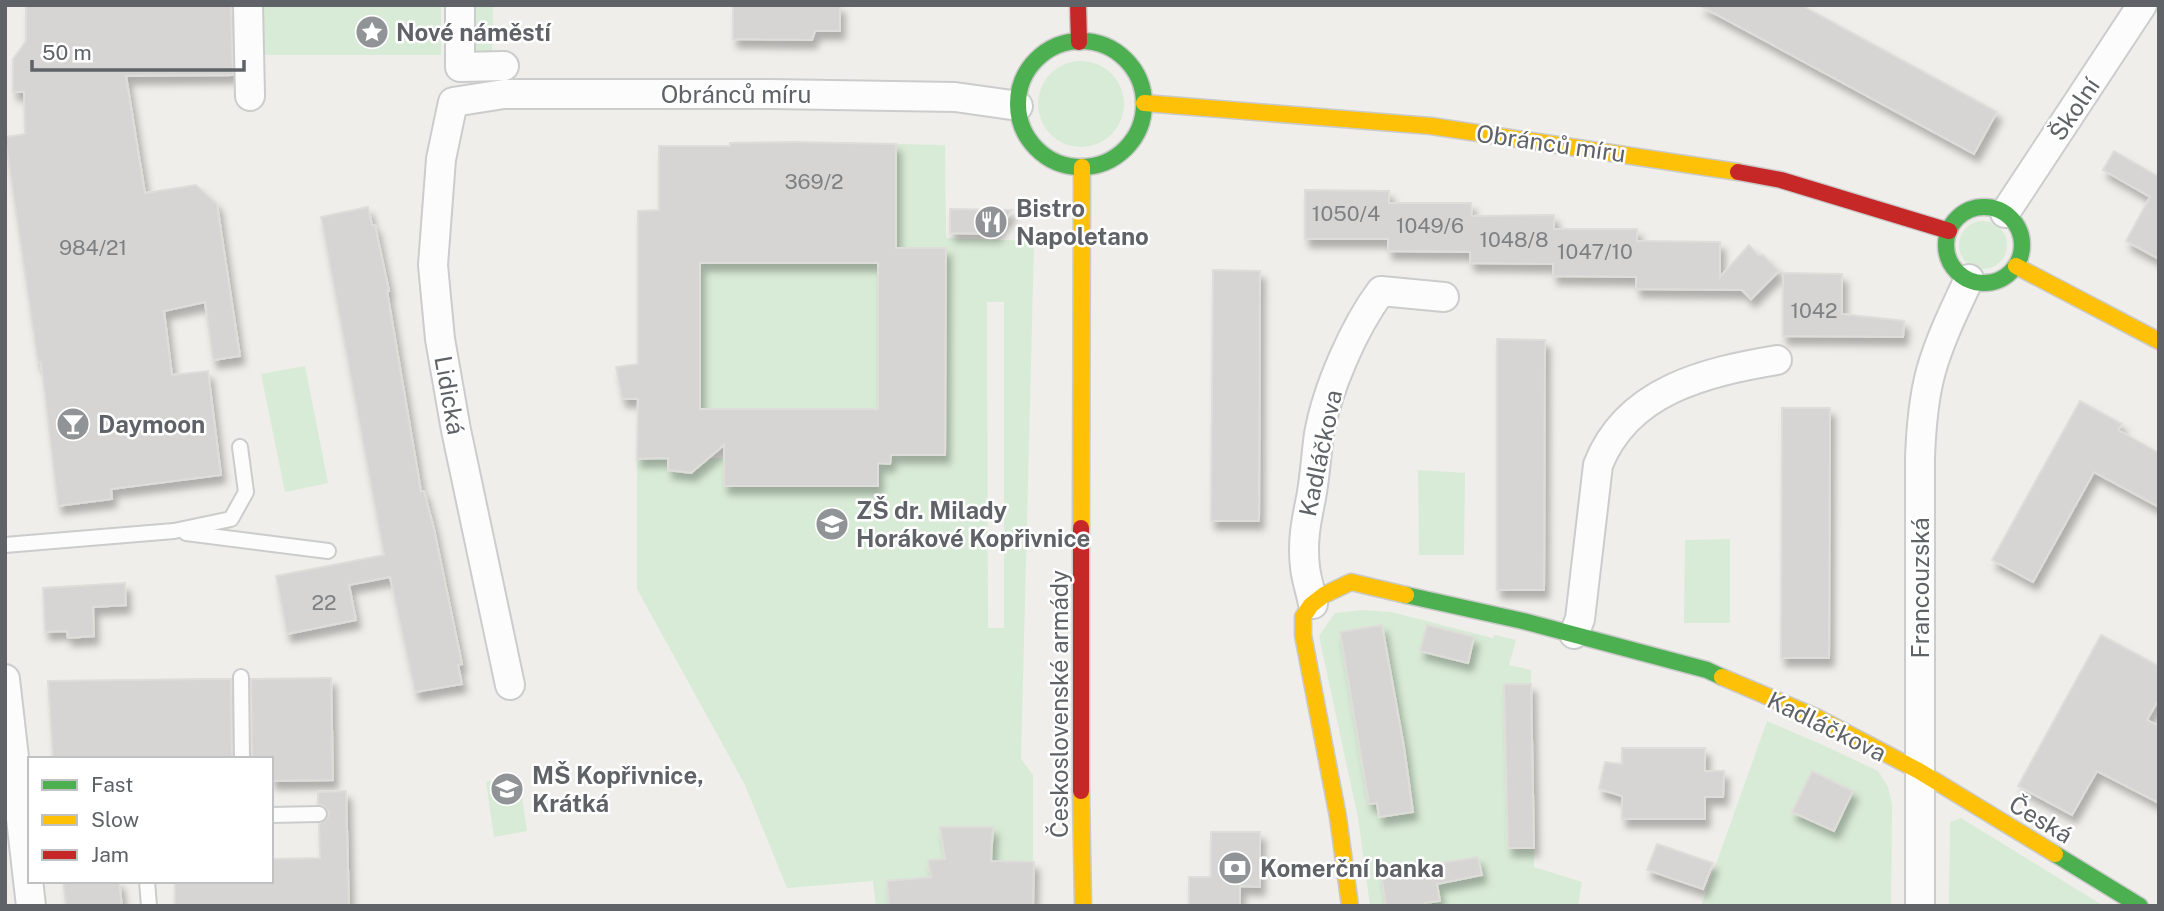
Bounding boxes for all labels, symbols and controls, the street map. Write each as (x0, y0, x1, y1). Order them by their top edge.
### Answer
place icon: Nové náměstí (353, 13, 391, 51)
place label: Nové náměstí (396, 18, 552, 46)
scale bar (32, 28, 243, 72)
text: 50 m (42, 40, 92, 65)
street label: Školní (2043, 71, 2106, 146)
street label: Obránců míru (661, 80, 811, 108)
street label: Obránců míru (1474, 119, 1628, 167)
house number: 369/2 (784, 169, 844, 194)
place label: Bistro Napoletano (1016, 194, 1149, 250)
house number: 1050/4 (1312, 201, 1380, 226)
restaurant icon: Bistro Napoletano (972, 203, 1010, 241)
house number: 1049/6 (1396, 213, 1464, 238)
house number: 1048/8 (1479, 227, 1549, 252)
house number: 984/21 (59, 235, 127, 260)
house number: 1047/10 (1557, 239, 1633, 264)
house number: 1042 (1790, 298, 1838, 323)
street label: Lidická (429, 353, 471, 437)
street label: Kadláčkova (1293, 387, 1347, 519)
bar icon: Daymoon (54, 405, 92, 443)
place label: Daymoon (98, 410, 205, 438)
place label: ZŠ dr. Milady Horákové Kopřivnice (856, 496, 1090, 552)
school or university icon: ZŠ dr. Milady Horákové Kopřivnice (813, 505, 851, 543)
street label: Francouzská (1906, 518, 1934, 658)
street label: Československé armády (1045, 570, 1073, 838)
house number: 22 (311, 590, 337, 615)
street label: Kadláčkova (1763, 685, 1891, 767)
legend (28, 757, 273, 883)
place label: MŠ Kopřivnice, Krátká (532, 761, 704, 817)
school or university icon: MŠ Kopřivnice, Krátká (488, 770, 526, 808)
text: Fast (91, 772, 133, 797)
street label: Česká (2004, 789, 2078, 849)
text: Slow (91, 807, 139, 832)
text: Jam (91, 842, 129, 867)
bank icon: Komerční banka (1216, 849, 1254, 887)
place label: Komerční banka (1260, 854, 1444, 882)

